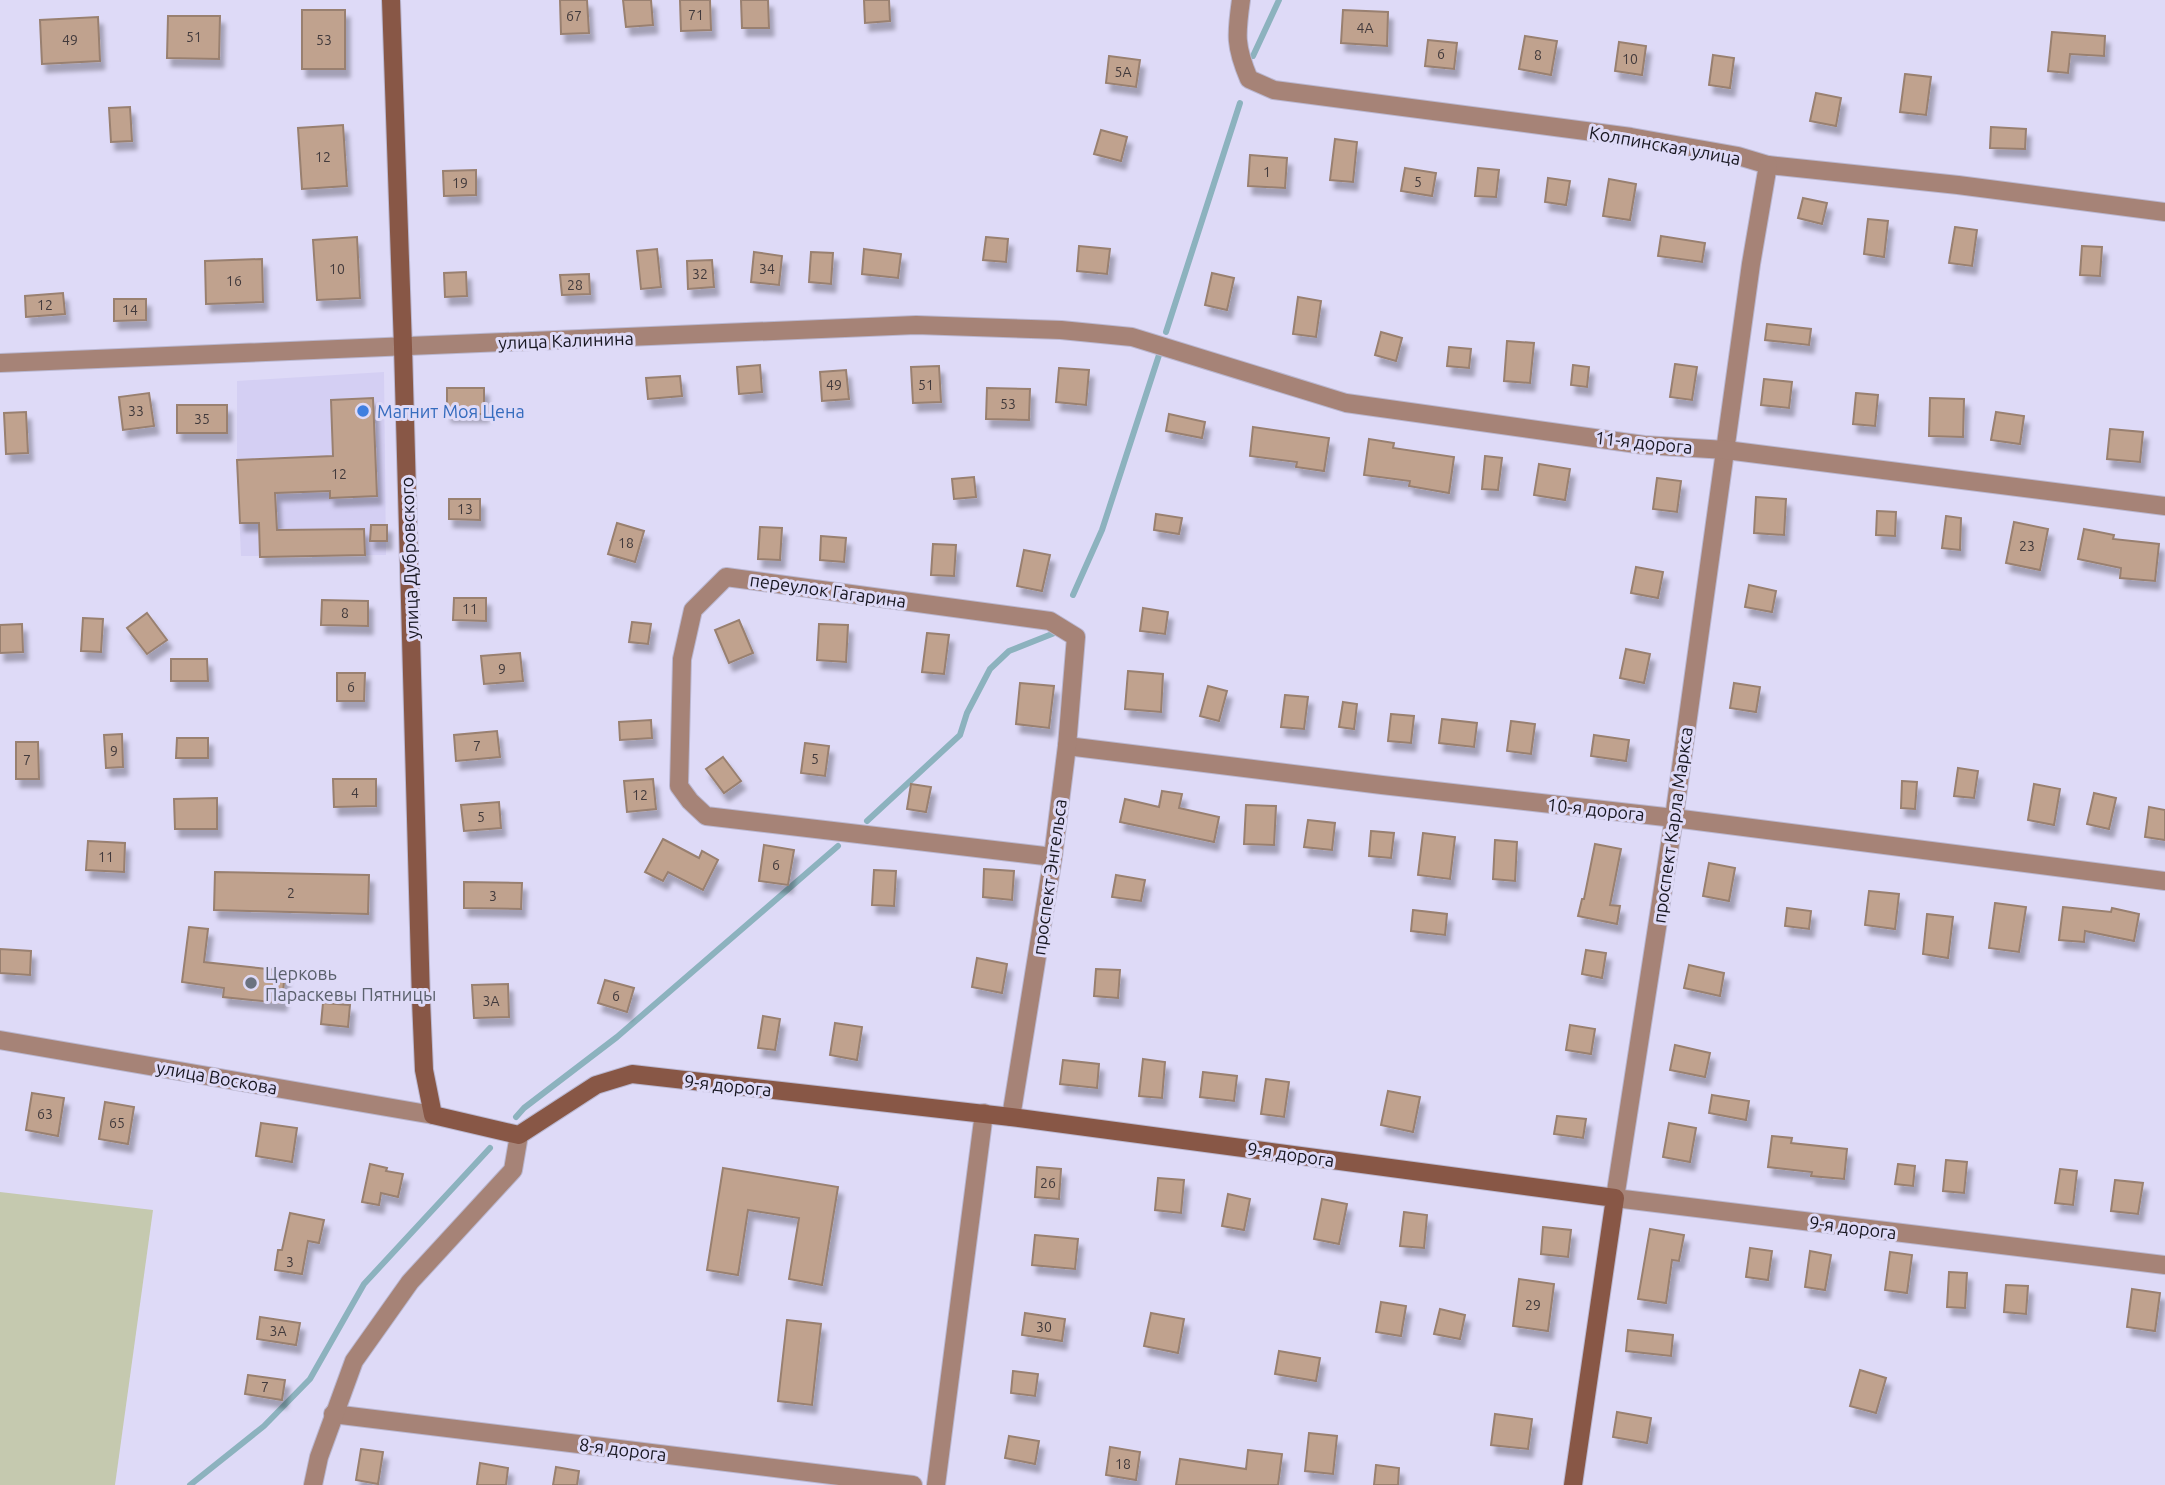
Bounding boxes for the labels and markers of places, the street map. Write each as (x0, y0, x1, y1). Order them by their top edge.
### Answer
place label: Магнит Моя Цена (377, 401, 525, 421)
marker: Магнит Моя Цена (355, 403, 371, 419)
place label: Церковь Параскевы Пятницы (265, 963, 436, 1004)
marker: Церковь Параскевы Пятницы (243, 975, 259, 991)

